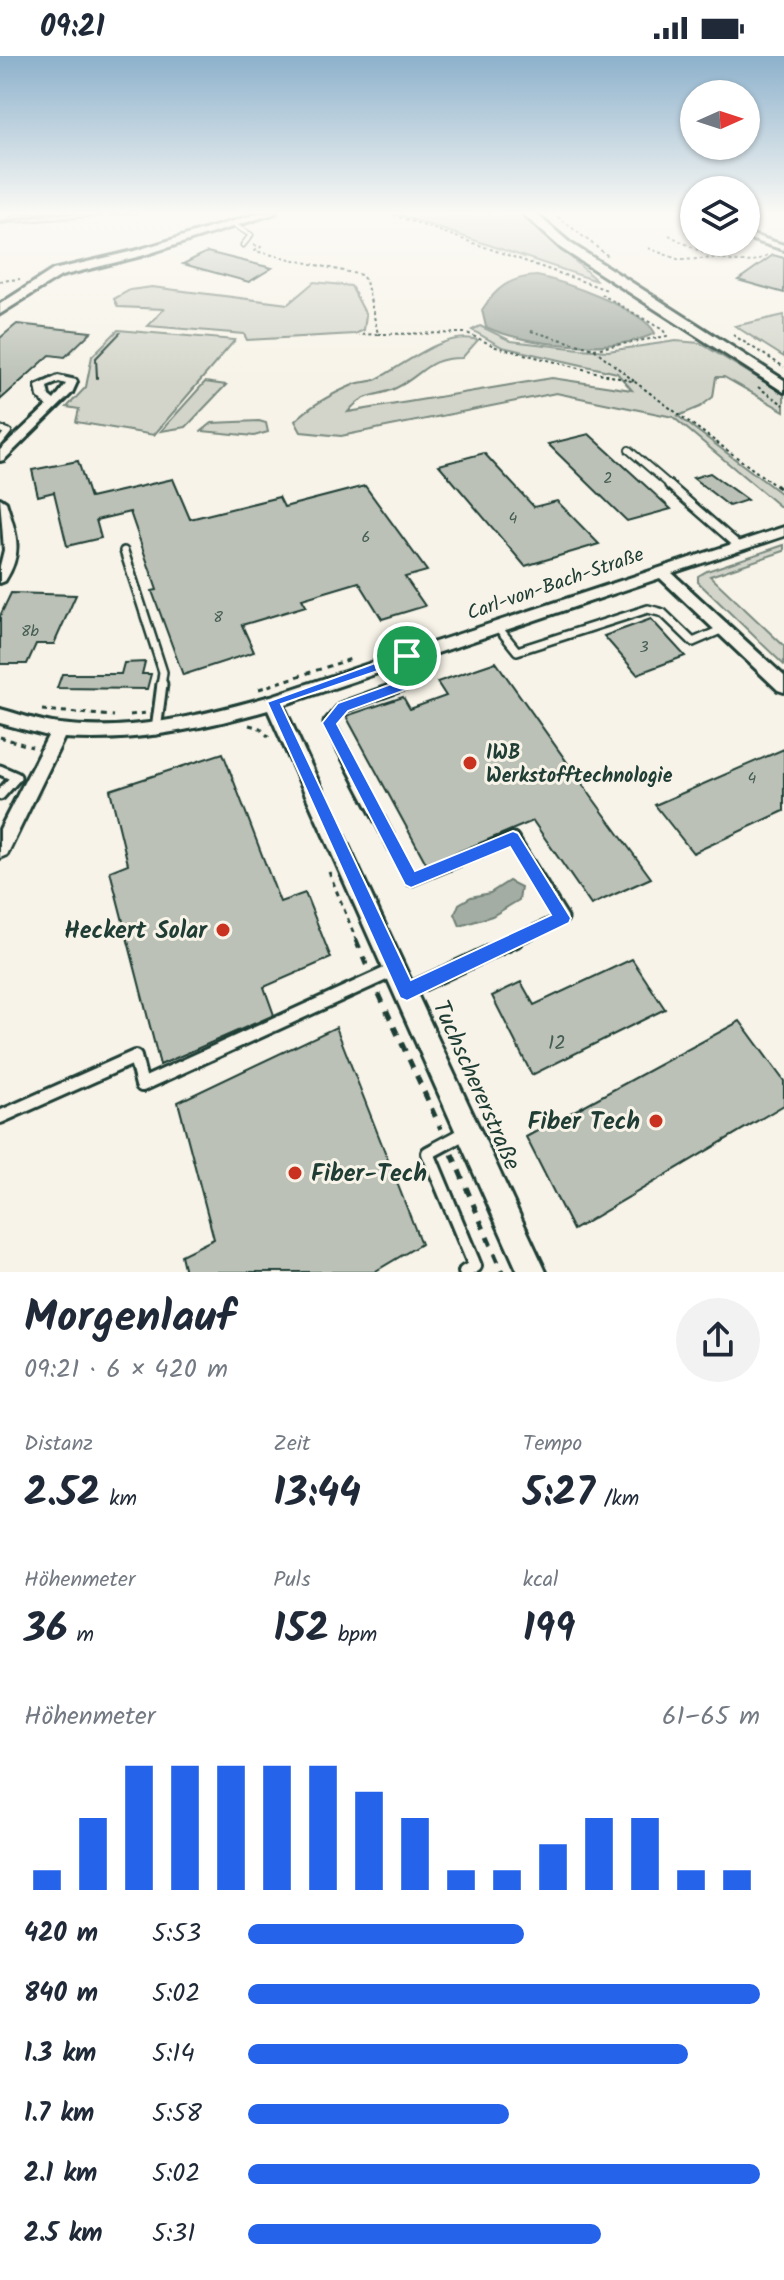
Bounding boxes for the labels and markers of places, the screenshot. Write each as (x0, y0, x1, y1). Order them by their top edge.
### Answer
pin (373, 622, 441, 690)
place label: IWB Werkstofftechnologie (486, 738, 673, 793)
marker: IWB Werkstofftechnologie (461, 754, 479, 772)
place label: Heckert Solar (64, 912, 208, 951)
marker: Heckert Solar (214, 921, 232, 939)
place label: Fiber Tech (527, 1103, 640, 1142)
marker: Fiber Tech (647, 1112, 665, 1130)
place label: Fiber-Tech (311, 1155, 427, 1194)
marker: Fiber-Tech (286, 1164, 304, 1182)

